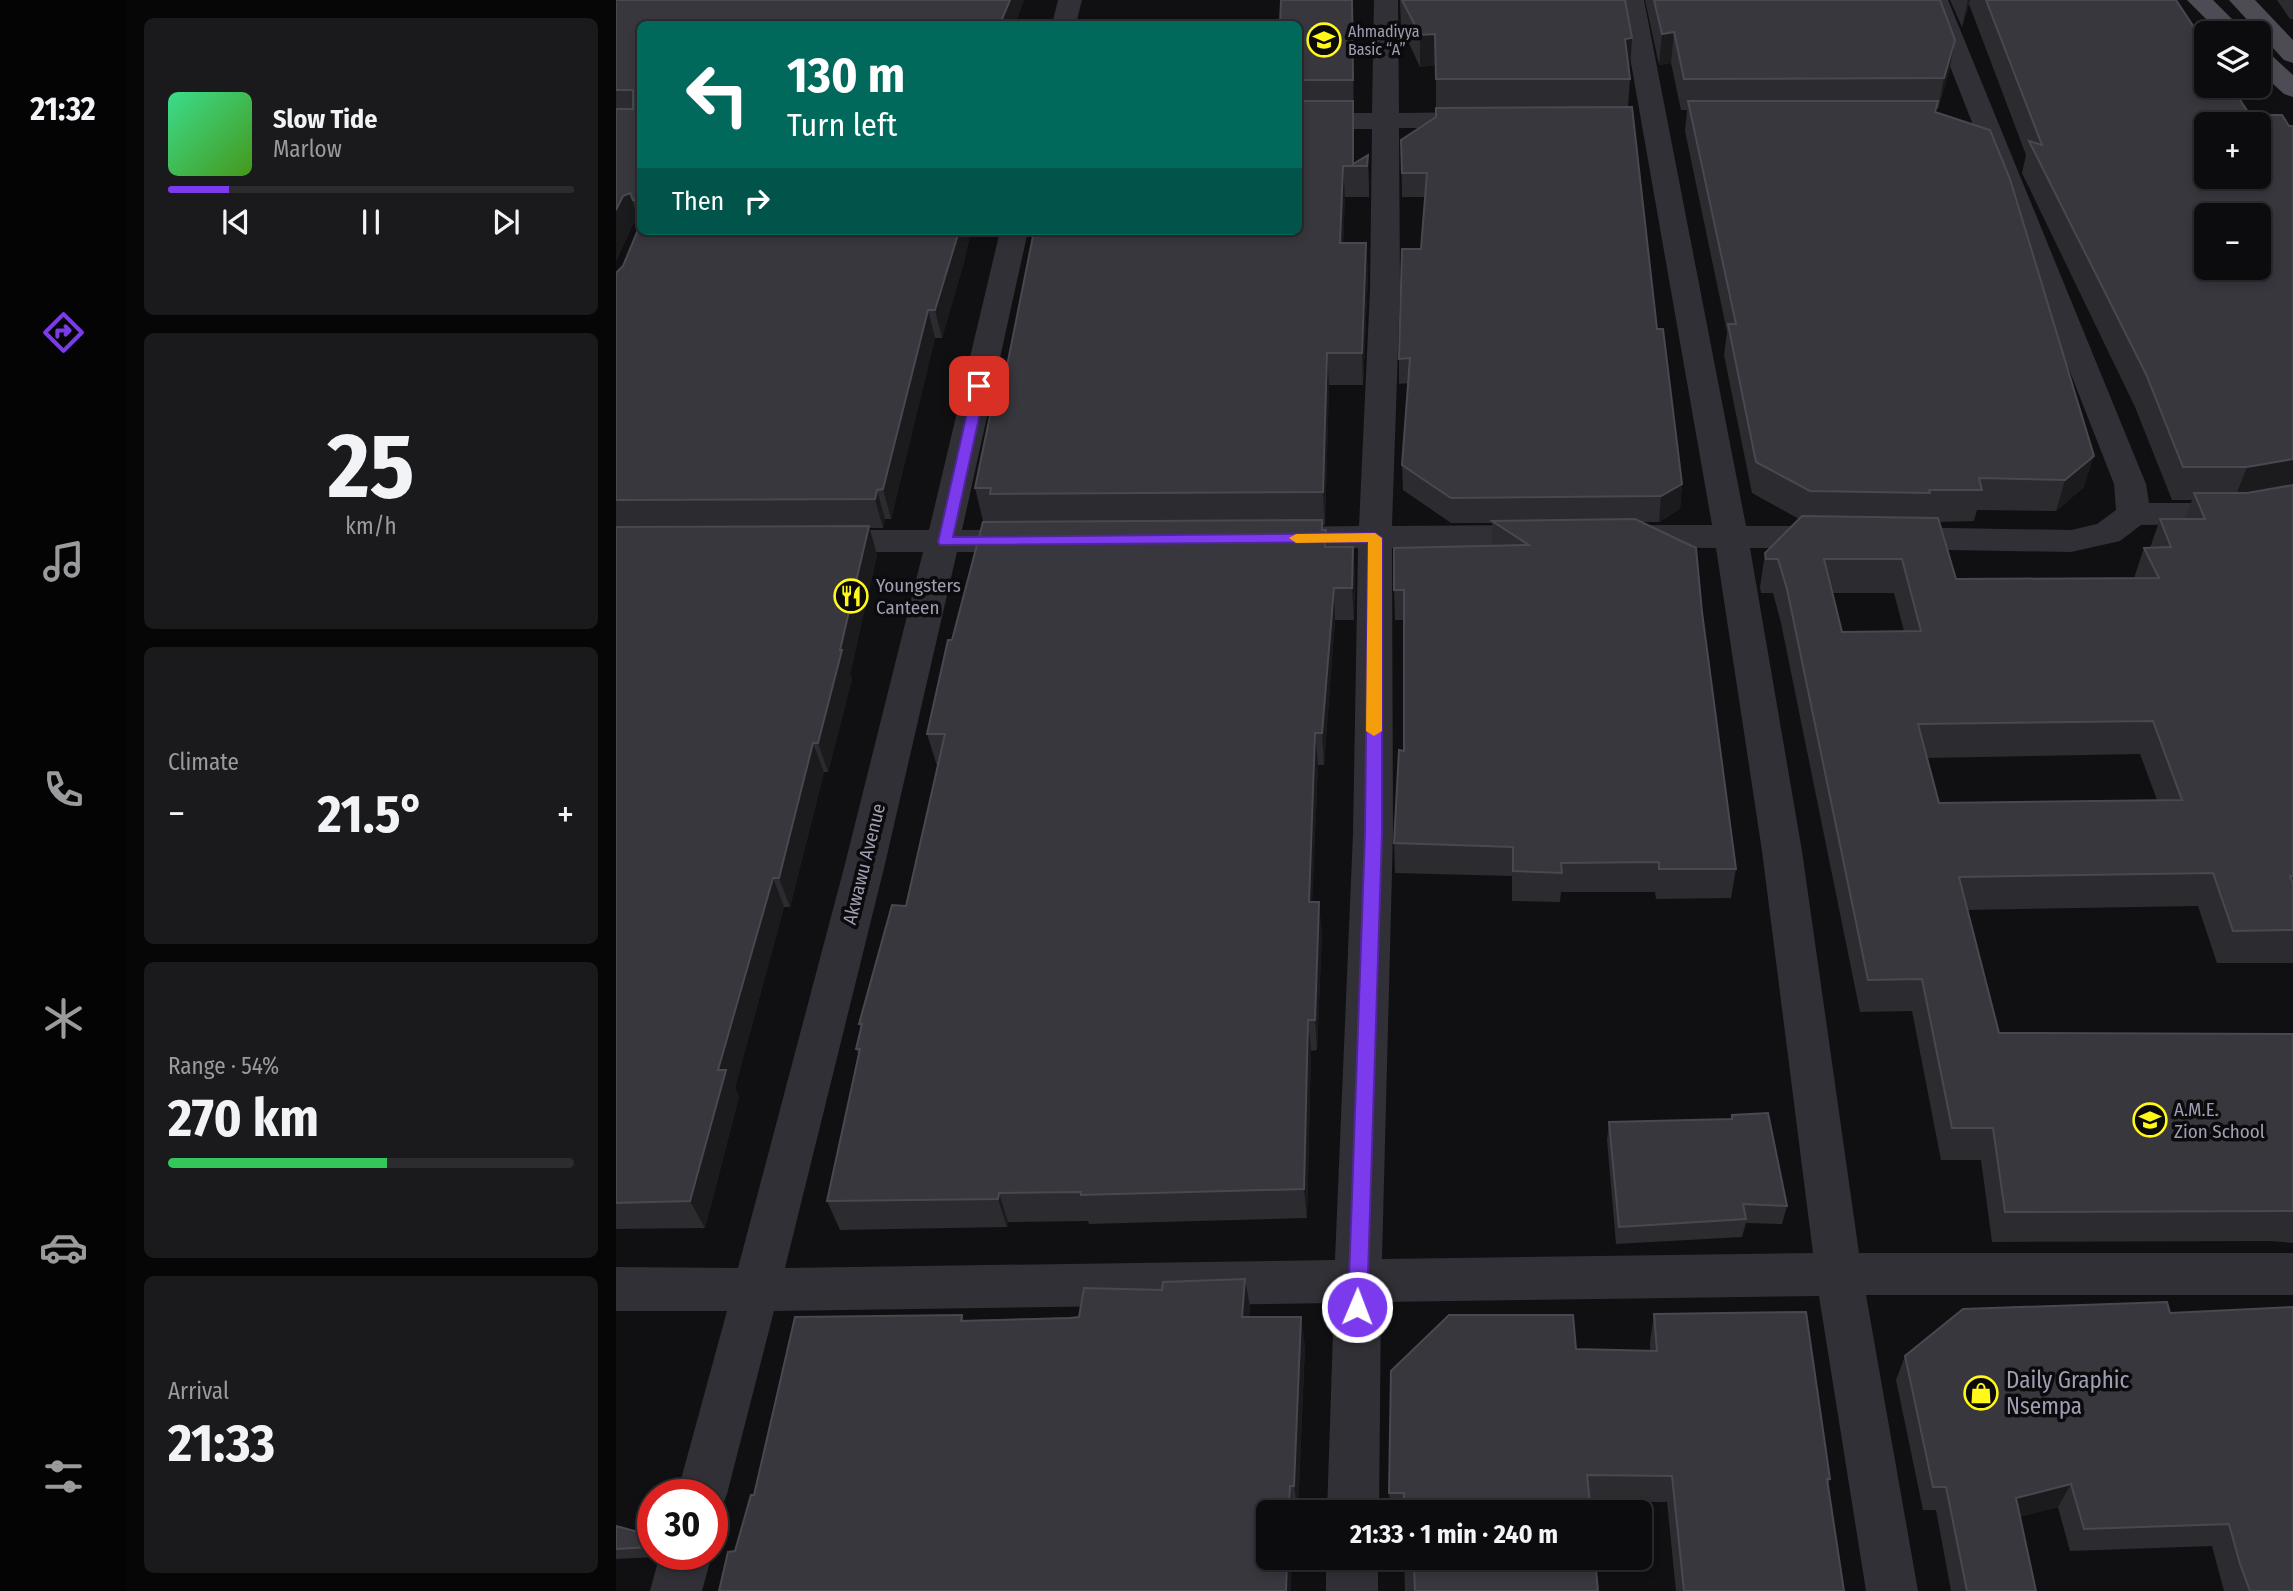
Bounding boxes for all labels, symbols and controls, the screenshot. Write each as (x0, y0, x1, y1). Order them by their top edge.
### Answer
school or university icon: Ahmadiyya Basic “A” (1305, 21, 1343, 59)
map controls (2194, 21, 2271, 280)
button: layers (2194, 21, 2271, 98)
place label: Ahmadiyya Basic “A” (1348, 22, 1420, 59)
text: 130 m (787, 46, 905, 105)
icon: left (672, 49, 763, 140)
text: 21:32 (30, 90, 96, 128)
text: Slow Tide (273, 104, 377, 135)
text: Turn left (787, 106, 897, 144)
button: + (2194, 112, 2271, 189)
text: Marlow (273, 135, 342, 163)
icon: right (738, 182, 776, 220)
text: Then (672, 186, 724, 217)
icon: previous (217, 203, 255, 241)
icon: pause (352, 203, 390, 241)
icon: next (487, 203, 525, 241)
button: − (2194, 203, 2271, 280)
icon: directions (39, 308, 88, 357)
pin (949, 356, 1009, 416)
icon: arrive (960, 367, 998, 405)
text: 25 (328, 412, 414, 521)
text: km/h (345, 512, 397, 540)
icon: music (39, 537, 88, 586)
place label: Youngsters Canteen (876, 574, 961, 619)
restaurant icon: Youngsters Canteen (832, 577, 870, 615)
text: Climate (168, 748, 239, 776)
icon: phone (39, 765, 88, 814)
text: 21.5° (317, 783, 424, 846)
text: − (168, 791, 185, 837)
text: + (557, 791, 574, 837)
street label: Akwawu Avenue (838, 801, 890, 927)
icon: climate (39, 994, 88, 1043)
text: Range · 54% (168, 1052, 279, 1080)
text: 270 km (168, 1087, 319, 1150)
place label: A.M.E. Zion School (2174, 1098, 2265, 1143)
school or university icon: A.M.E. Zion School (2131, 1101, 2169, 1139)
icon: car (39, 1223, 88, 1272)
position arrow (1320, 1270, 1394, 1344)
place label: Daily Graphic Nsempa (2006, 1366, 2130, 1420)
shop icon: Daily Graphic Nsempa (1962, 1374, 2000, 1412)
text: Arrival (168, 1377, 229, 1405)
text: 21:33 (168, 1412, 275, 1475)
icon: filters (39, 1452, 88, 1501)
speed limit sign: 30 (637, 1479, 728, 1570)
text: 21:33 · 1 min · 240 m (1350, 1519, 1558, 1550)

